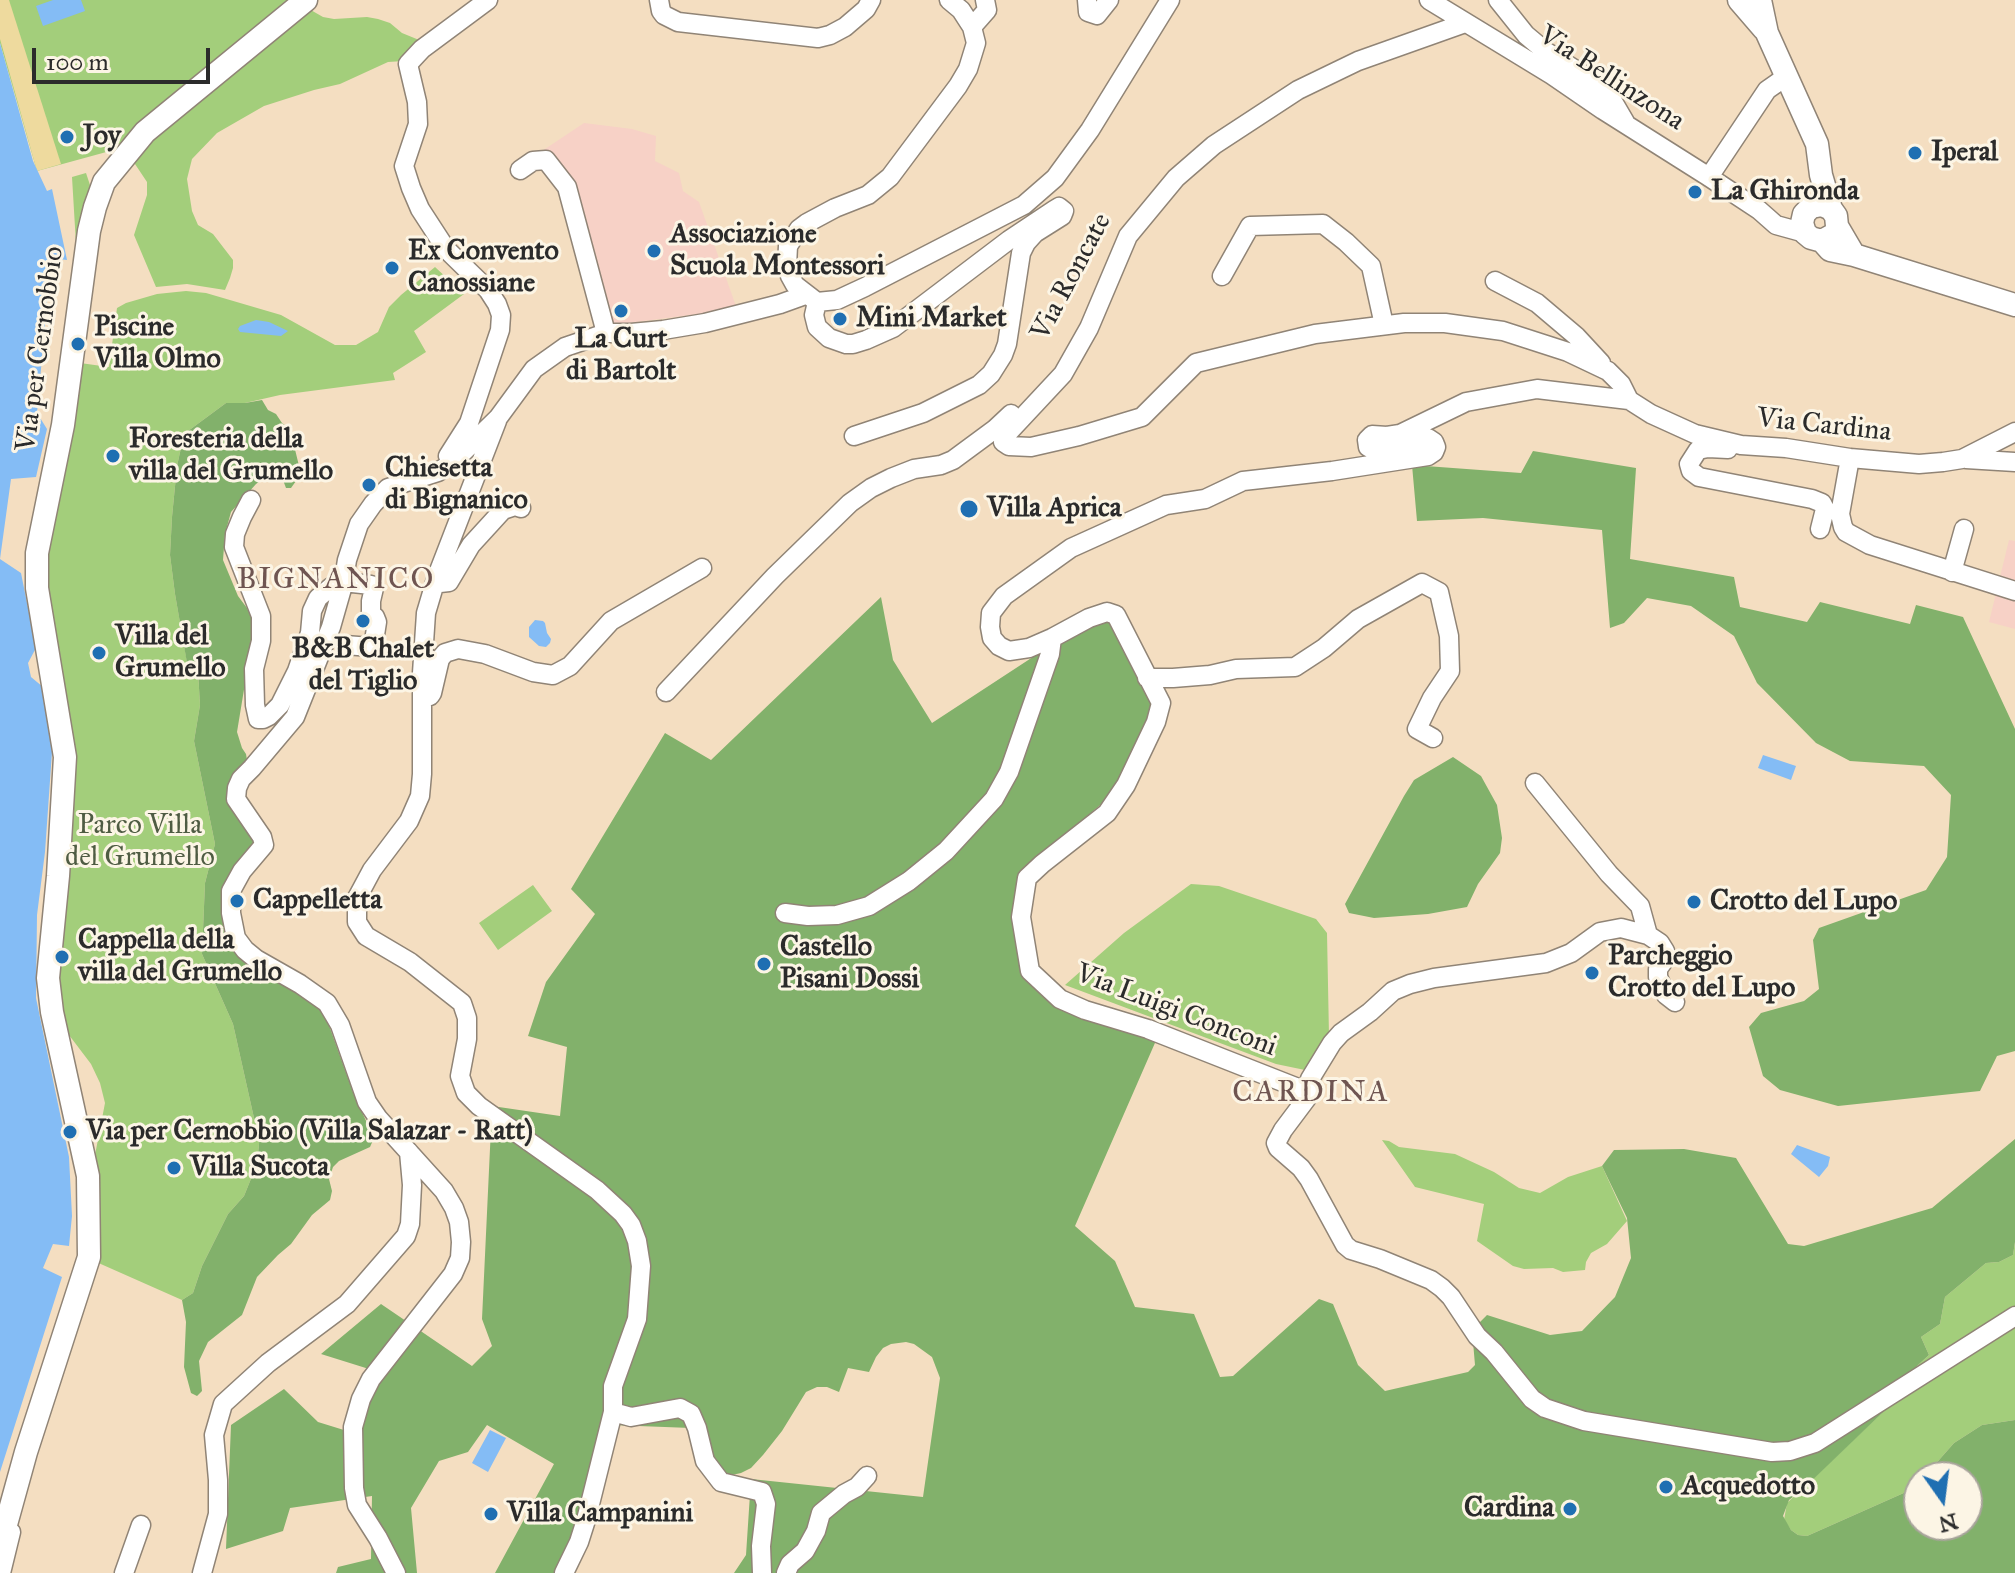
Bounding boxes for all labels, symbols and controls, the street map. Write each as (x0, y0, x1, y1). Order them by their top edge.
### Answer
street label: Via Bellinzona (1532, 19, 1690, 139)
scale bar (36, 32, 214, 82)
text: 100 m (46, 47, 109, 77)
place label: Joy (83, 120, 121, 154)
marker: Joy (58, 128, 76, 146)
place label: Iperal (1931, 136, 1998, 170)
marker: Iperal (1906, 144, 1924, 162)
place label: La Ghironda (1711, 175, 1859, 209)
marker: La Ghironda (1686, 183, 1704, 201)
street label: Via Roncate (1025, 208, 1119, 346)
place label: Associazione Scuola Montessori (670, 218, 885, 284)
place label: Ex Convento Canossiane (408, 235, 559, 301)
marker: Associazione Scuola Montessori (645, 242, 663, 260)
street label: Via per Cernobbio (10, 244, 72, 454)
marker: Ex Convento Canossiane (383, 259, 401, 277)
marker: La Curt di Bartolt (612, 302, 630, 320)
place label: Mini Market (856, 302, 1007, 336)
marker: Mini Market (831, 310, 849, 328)
place label: Piscine Villa Olmo (94, 311, 221, 377)
place label: La Curt di Bartolt (566, 323, 676, 389)
marker: Piscine Villa Olmo (69, 335, 87, 353)
street label: Via Cardina (1755, 402, 1893, 450)
place label: Foresteria della villa del Grumello (129, 423, 333, 489)
marker: Foresteria della villa del Grumello (104, 447, 122, 465)
place label: Chiesetta di Bignanico (385, 452, 528, 518)
marker: Chiesetta di Bignanico (360, 476, 378, 494)
place label: Villa Aprica (987, 492, 1122, 526)
marker: Villa Aprica (958, 498, 980, 520)
district label: BIGNANICO (237, 563, 435, 599)
marker: B&B Chalet del Tiglio (354, 612, 372, 630)
place label: Villa del Grumello (115, 620, 225, 686)
place label: B&B Chalet del Tiglio (292, 633, 434, 699)
marker: Villa del Grumello (90, 644, 108, 662)
park label: Parco Villa del Grumello (65, 809, 215, 875)
place label: Cappelletta (253, 884, 382, 918)
place label: Crotto del Lupo (1710, 885, 1897, 919)
marker: Cappelletta (228, 892, 246, 910)
marker: Crotto del Lupo (1685, 893, 1703, 911)
place label: Cappella della villa del Grumello (78, 924, 282, 990)
place label: Castello Pisani Dossi (780, 931, 919, 997)
place label: Parcheggio Crotto del Lupo (1608, 940, 1795, 1006)
marker: Cappella della villa del Grumello (53, 948, 71, 966)
marker: Castello Pisani Dossi (755, 955, 773, 973)
street label: Via Luigi Conconi (1071, 957, 1281, 1065)
marker: Parcheggio Crotto del Lupo (1583, 964, 1601, 982)
district label: CARDINA (1232, 1076, 1390, 1112)
place label: Via per Cernobbio (Villa Salazar - Ratt) (86, 1115, 533, 1149)
marker: Via per Cernobbio (Villa Salazar - Ratt) (61, 1123, 79, 1141)
place label: Villa Sucota (190, 1151, 329, 1185)
marker: Villa Sucota (165, 1159, 183, 1177)
north arrow (1903, 1461, 1983, 1541)
place label: Acquedotto (1682, 1470, 1815, 1504)
marker: Acquedotto (1657, 1478, 1675, 1496)
place label: Cardina (1464, 1492, 1554, 1526)
place label: Villa Campanini (507, 1497, 693, 1531)
marker: Cardina (1561, 1500, 1579, 1518)
marker: Villa Campanini (482, 1505, 500, 1523)
text: N (1936, 1507, 1961, 1538)

